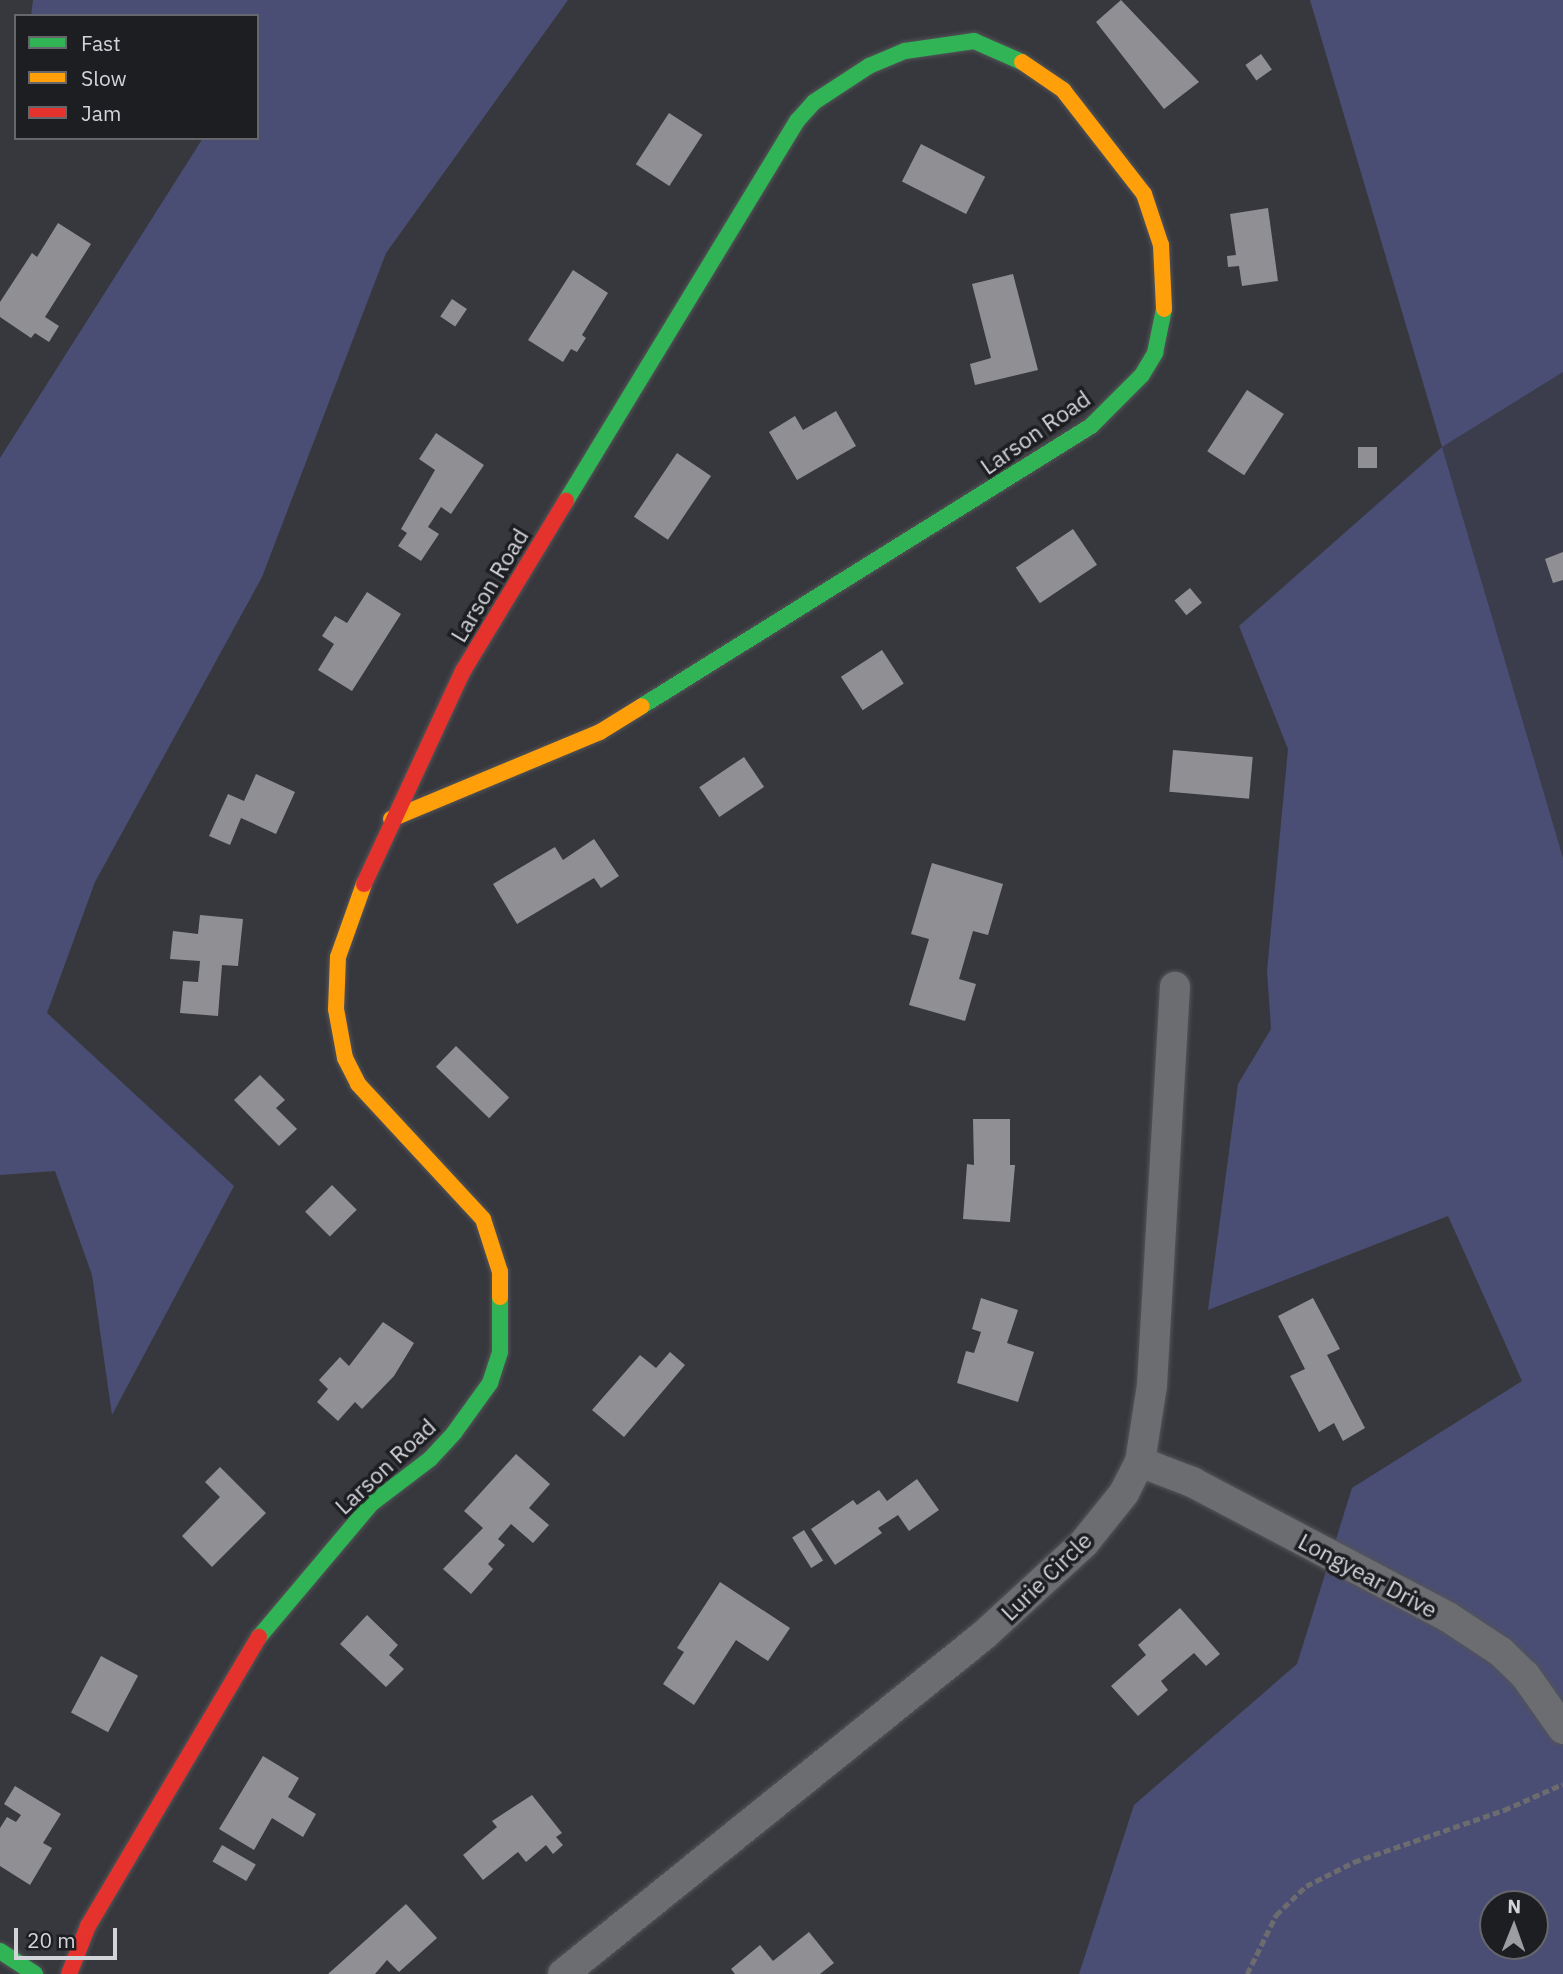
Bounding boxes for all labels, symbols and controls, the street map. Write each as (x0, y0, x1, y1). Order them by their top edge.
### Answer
legend (14, 14, 259, 140)
text: Fast (81, 29, 121, 57)
text: Slow (81, 64, 127, 92)
text: Jam (81, 99, 121, 127)
street label: Larson Road (975, 384, 1095, 480)
street label: Larson Road (444, 523, 534, 647)
street label: Larson Road (329, 1412, 441, 1520)
street label: Lurie Circle (995, 1526, 1097, 1626)
street label: Longyear Drive (1294, 1527, 1442, 1623)
north arrow (1479, 1890, 1549, 1960)
text: N (1507, 1894, 1521, 1918)
scale bar (18, 1914, 121, 1958)
text: 20 m (27, 1926, 76, 1954)

